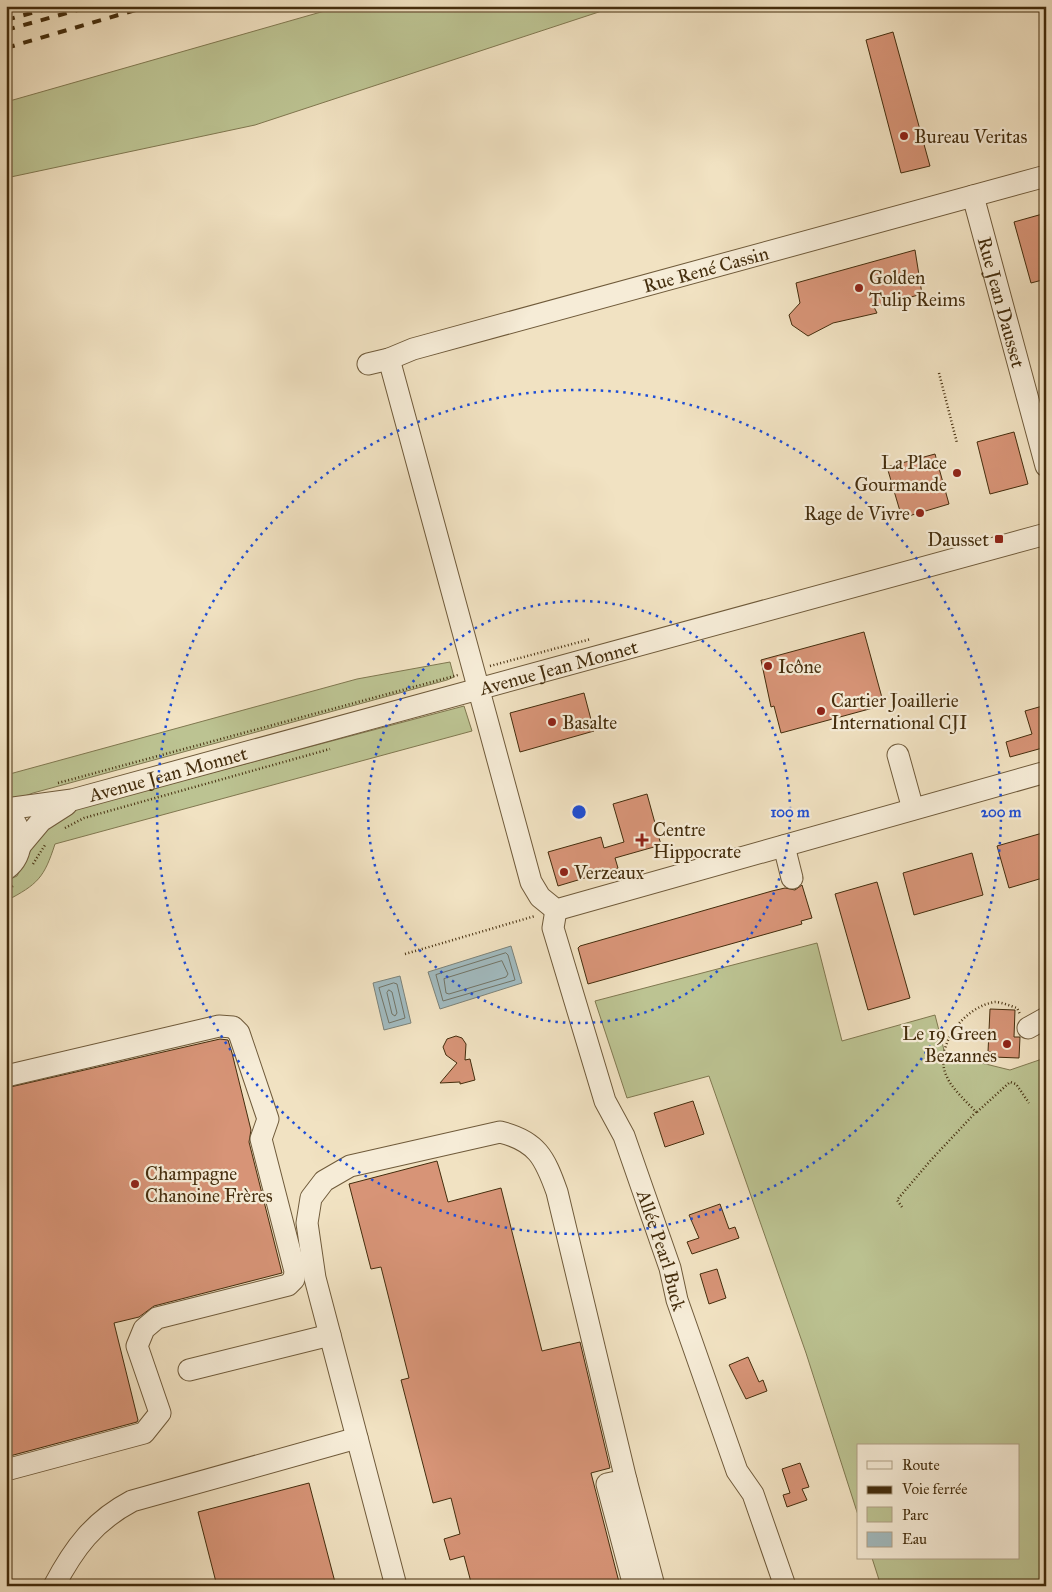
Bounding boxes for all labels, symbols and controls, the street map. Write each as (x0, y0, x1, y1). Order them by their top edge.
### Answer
place label: Bureau Veritas (914, 125, 1028, 148)
marker: Bureau Veritas (898, 130, 910, 142)
street label: Rue Jean Dausset (973, 234, 1030, 371)
street label: Rue René Cassin (640, 241, 771, 298)
place label: Golden Tulip Reims (869, 266, 965, 311)
marker: Golden Tulip Reims (853, 282, 865, 294)
place label: La Place Gourmande (854, 451, 947, 496)
marker: La Place Gourmande (951, 467, 963, 479)
place label: Rage de Vivre (804, 502, 910, 526)
marker: Rage de Vivre (914, 507, 926, 519)
place label: Dausset (927, 528, 989, 551)
marker: Dausset (993, 533, 1005, 545)
street label: Avenue Jean Monnet (476, 635, 641, 700)
place label: Icône (778, 655, 822, 678)
marker: Icône (762, 660, 774, 672)
place label: Cartier Joaillerie International CJI (831, 689, 967, 735)
marker: Cartier Joaillerie International CJI (815, 705, 827, 717)
place label: Basalte (562, 711, 617, 734)
marker: Basalte (546, 716, 558, 728)
street label: Avenue Jean Monnet (85, 742, 250, 807)
centre of rings (570, 803, 588, 821)
text: 100 m (770, 803, 810, 821)
text: 200 m (981, 803, 1022, 821)
place label: Centre Hippocrate (653, 818, 741, 863)
marker: Centre Hippocrate (635, 833, 649, 847)
place label: Verzeaux (573, 861, 645, 884)
marker: Verzeaux (558, 866, 570, 878)
place label: Le 19 Green Bezannes (902, 1022, 997, 1067)
marker: Le 19 Green Bezannes (1001, 1038, 1013, 1050)
place label: Champagne Chanoine Frères (145, 1162, 273, 1207)
marker: Champagne Chanoine Frères (129, 1178, 141, 1190)
street label: Allée Pearl Buck (631, 1186, 691, 1314)
legend (857, 1444, 1020, 1560)
text: Route (902, 1456, 940, 1474)
text: Voie ferrée (901, 1480, 967, 1498)
text: Parc (902, 1506, 929, 1524)
text: Eau (902, 1530, 927, 1548)

